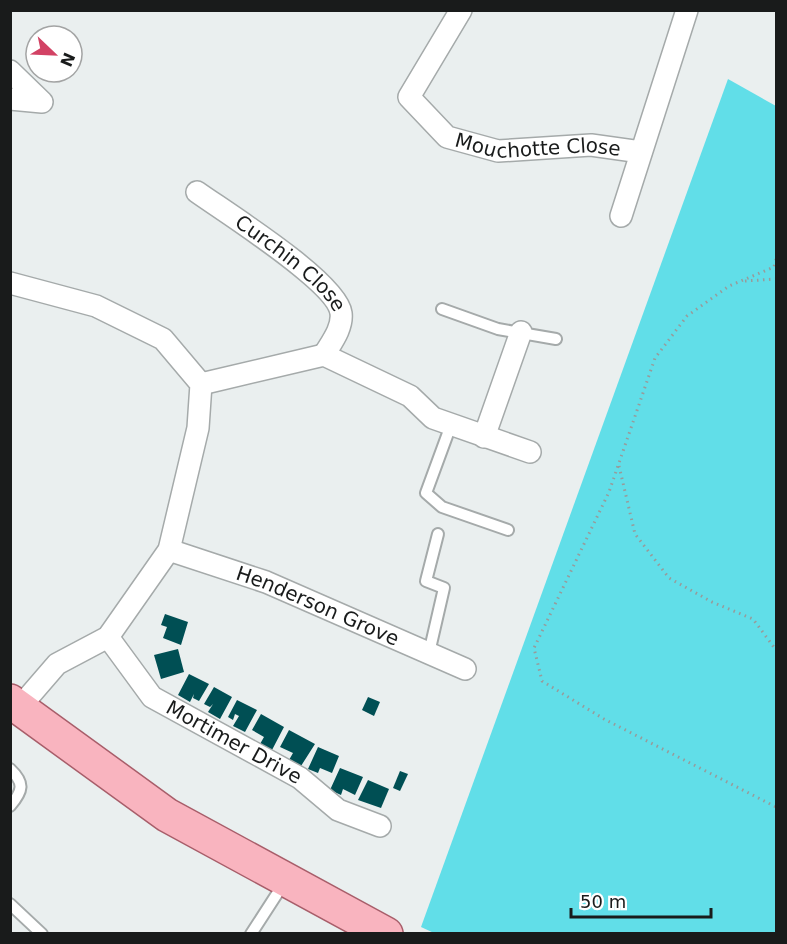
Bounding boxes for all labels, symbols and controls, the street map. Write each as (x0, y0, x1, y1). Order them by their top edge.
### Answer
north arrow (24, 24, 84, 84)
text: N (56, 50, 79, 70)
street label: Mouchotte Close (452, 128, 622, 163)
street label: Curchin Close (231, 210, 351, 315)
street label: Henderson Grove (233, 561, 403, 651)
street label: Mortimer Drive (162, 695, 306, 789)
scale bar (571, 881, 710, 919)
text: 50 m (580, 891, 626, 912)

